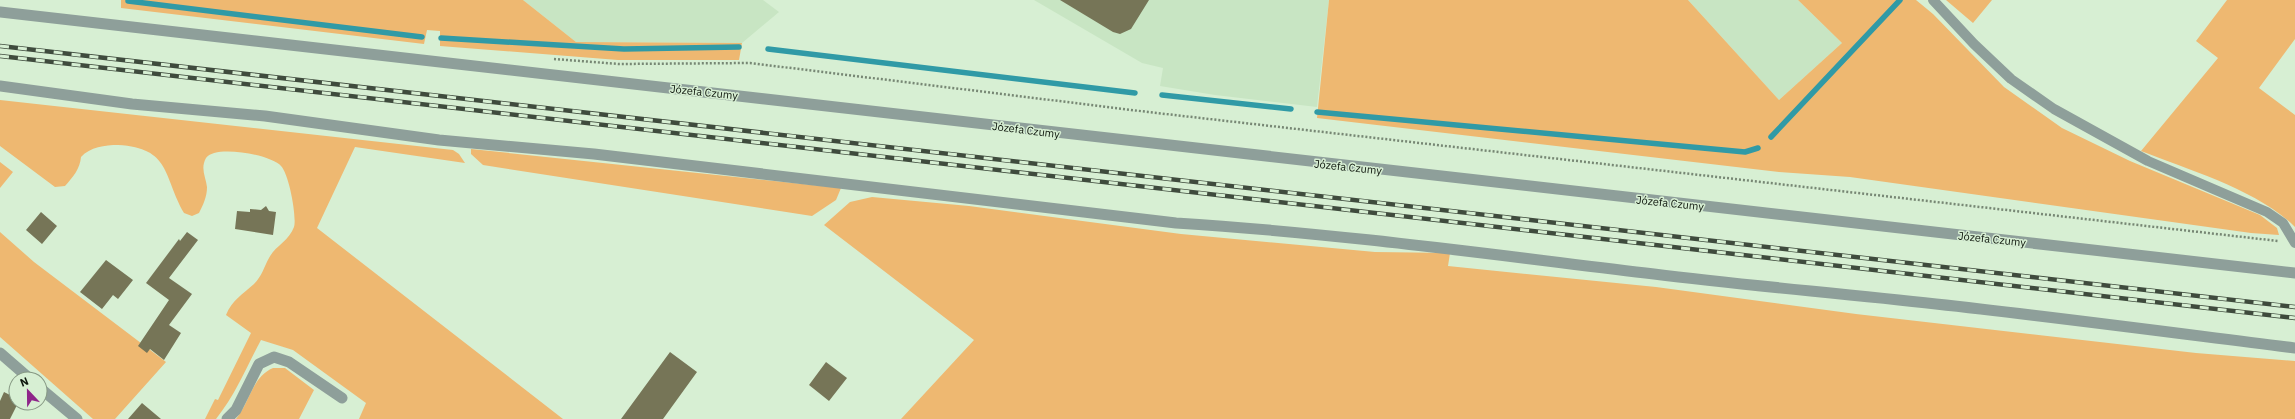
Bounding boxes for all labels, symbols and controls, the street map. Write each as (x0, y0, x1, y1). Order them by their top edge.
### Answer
street label: Józefa Czumy (669, 81, 739, 103)
street label: Józefa Czumy (991, 119, 1061, 141)
street label: Józefa Czumy (1313, 156, 1383, 178)
street label: Józefa Czumy (1635, 192, 1705, 214)
street label: Józefa Czumy (1957, 228, 2027, 250)
north arrow (8, 371, 48, 411)
text: N (18, 374, 31, 390)

